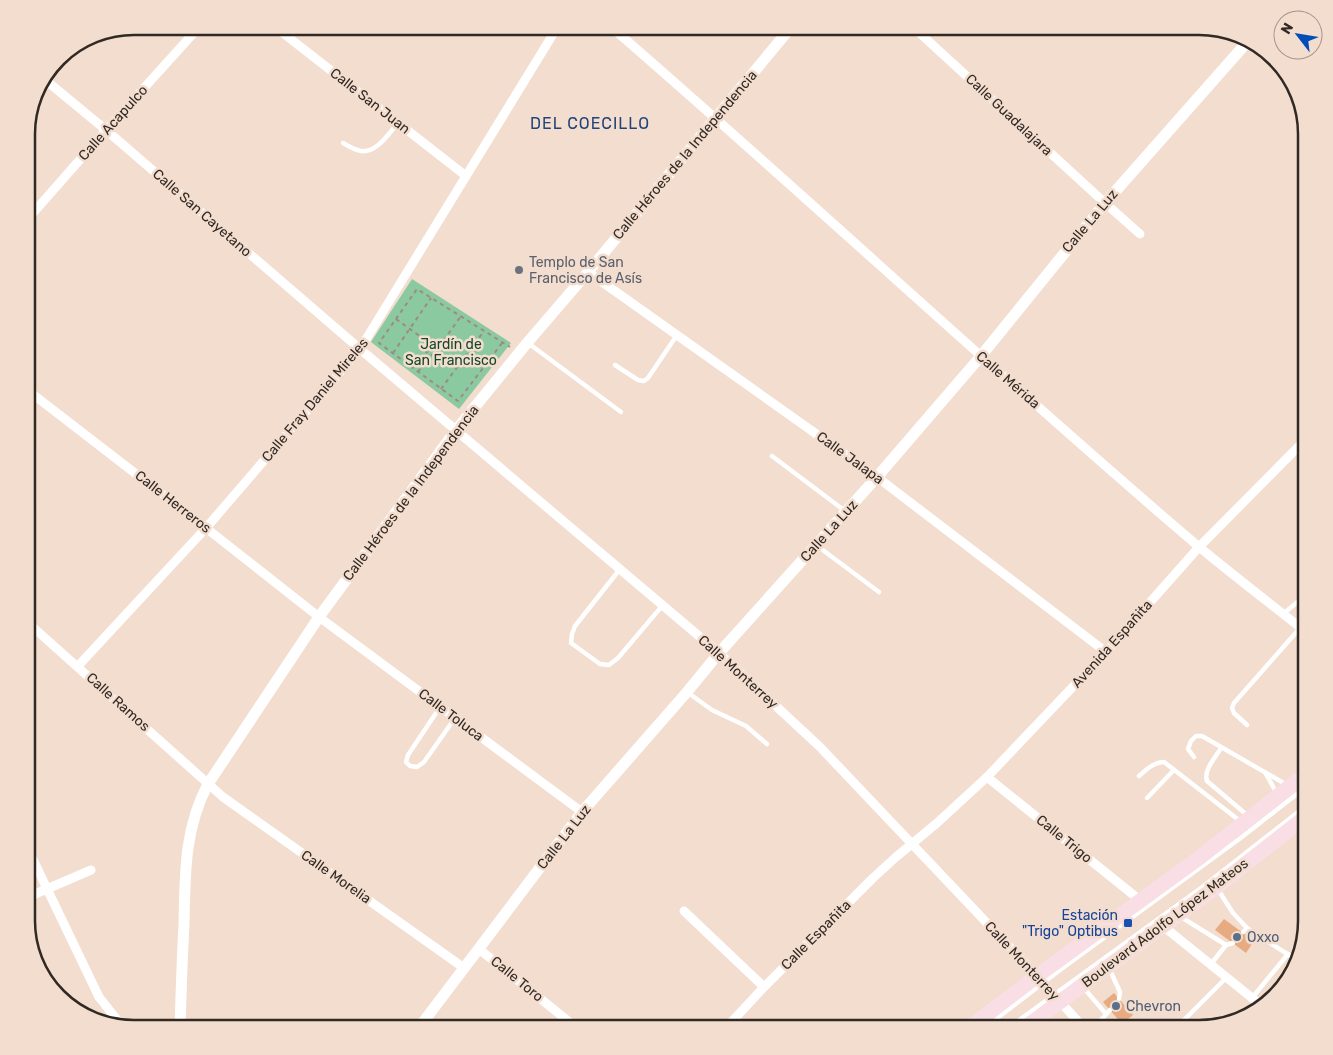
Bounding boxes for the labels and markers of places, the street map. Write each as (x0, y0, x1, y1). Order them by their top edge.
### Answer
place label: Templo de San Francisco de Asís (529, 254, 642, 287)
marker: Templo de San Francisco de Asís (513, 264, 525, 276)
place label: Estación "Trigo" Optibus (1022, 907, 1118, 940)
marker: Estación "Trigo" Optibus (1122, 917, 1134, 929)
place label: Oxxo (1247, 929, 1279, 946)
marker: Oxxo (1231, 931, 1243, 943)
place label: Chevron (1126, 998, 1181, 1015)
marker: Chevron (1110, 1000, 1122, 1012)

